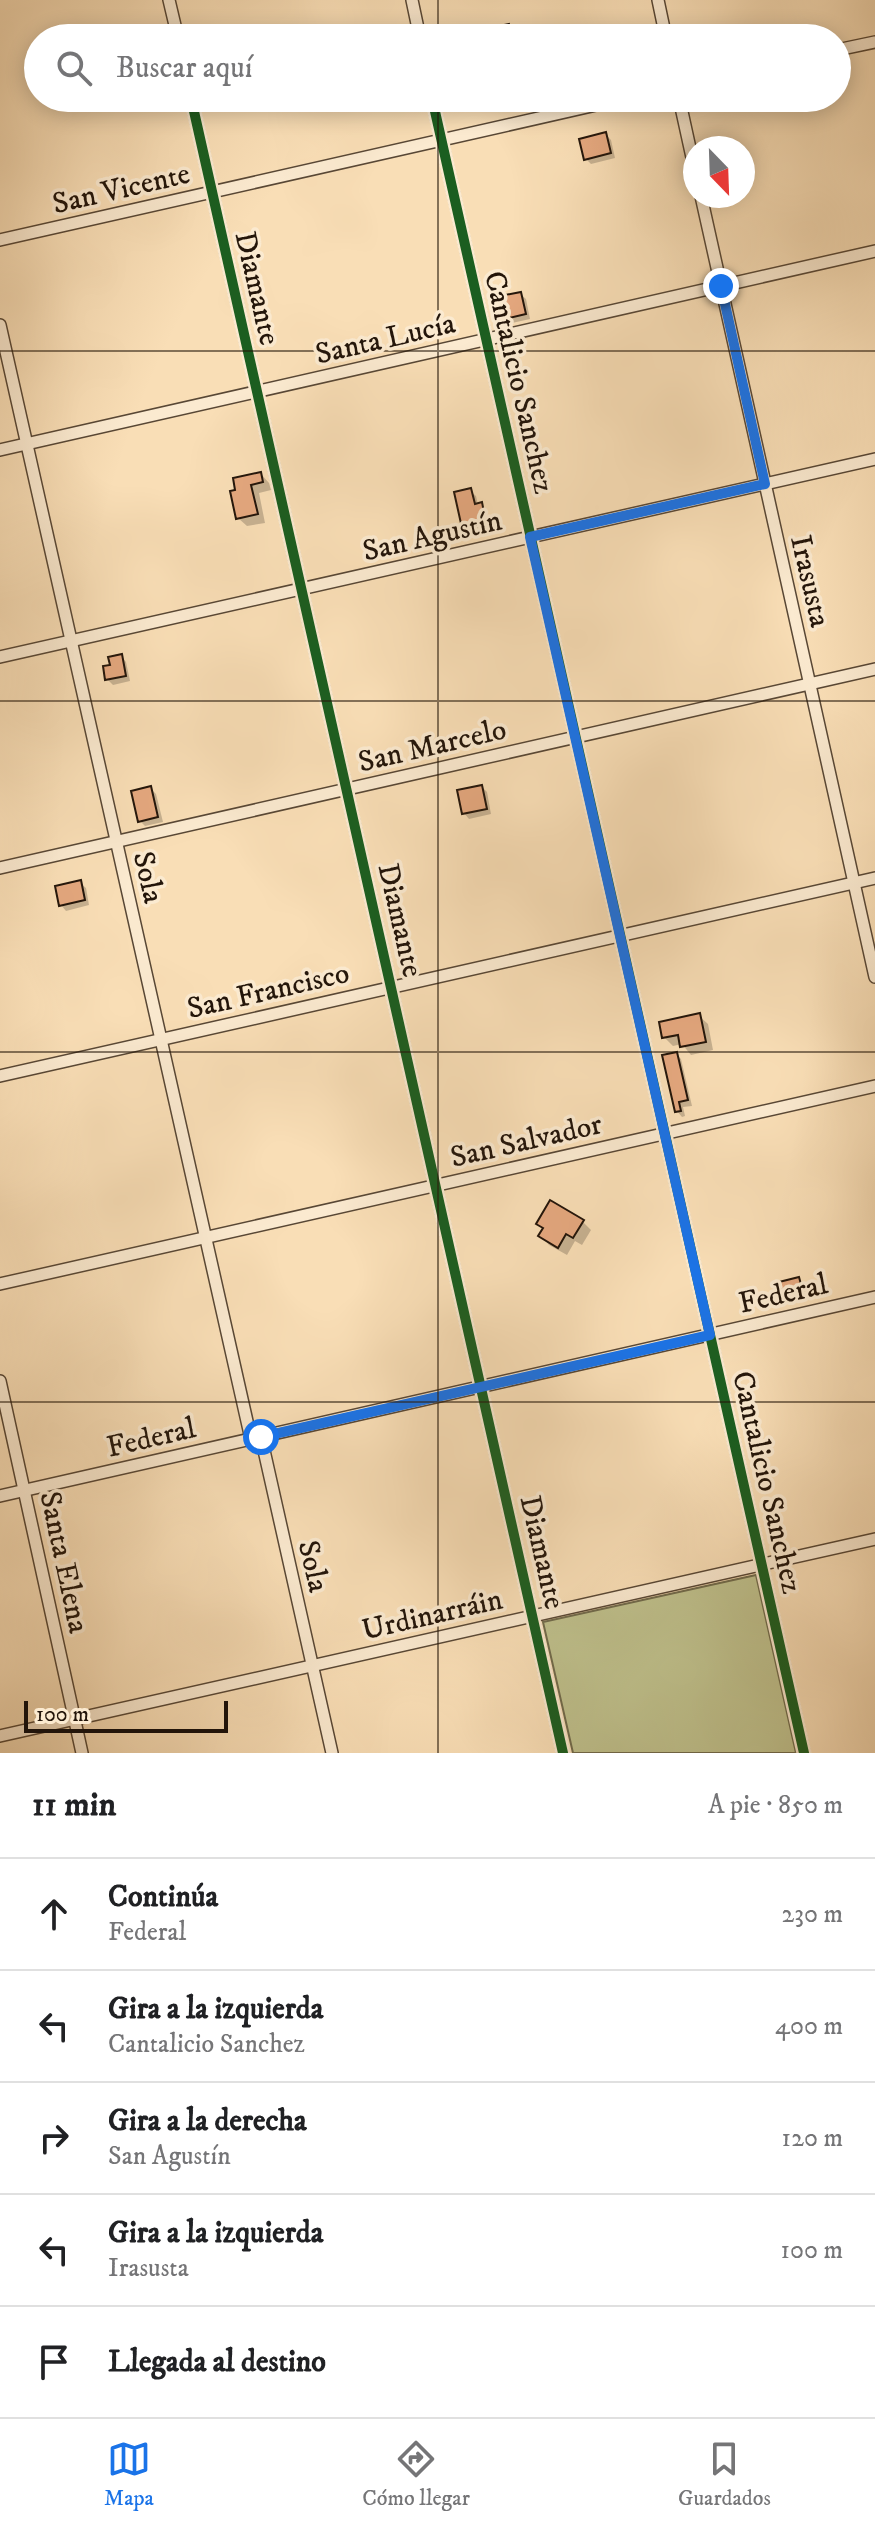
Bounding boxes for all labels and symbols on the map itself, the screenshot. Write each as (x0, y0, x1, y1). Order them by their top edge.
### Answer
north arrow (683, 136, 755, 208)
street label: San Vicente (49, 156, 194, 223)
street label: Diamante (226, 228, 288, 349)
street label: Cantalicio Sanchez (475, 268, 562, 497)
route end (703, 268, 739, 304)
street label: Santa Lucía (312, 305, 459, 373)
street label: San Agustín (359, 502, 506, 570)
street label: Irasusta (781, 532, 838, 631)
street label: San Marcelo (355, 711, 510, 781)
street label: Sola (124, 848, 171, 907)
street label: Diamante (369, 860, 431, 981)
street label: San Francisco (184, 955, 353, 1028)
street label: San Salvador (447, 1106, 606, 1177)
street label: Federal (735, 1266, 832, 1323)
street label: Cantalicio Sanchez (723, 1368, 810, 1597)
street label: Federal (103, 1410, 200, 1467)
route start (243, 1419, 279, 1455)
street label: Santa Elena (30, 1488, 97, 1637)
street label: Diamante (511, 1492, 573, 1613)
street label: Sola (289, 1537, 336, 1596)
street label: Urdinarráin (359, 1581, 506, 1650)
scale bar (24, 1697, 228, 1733)

